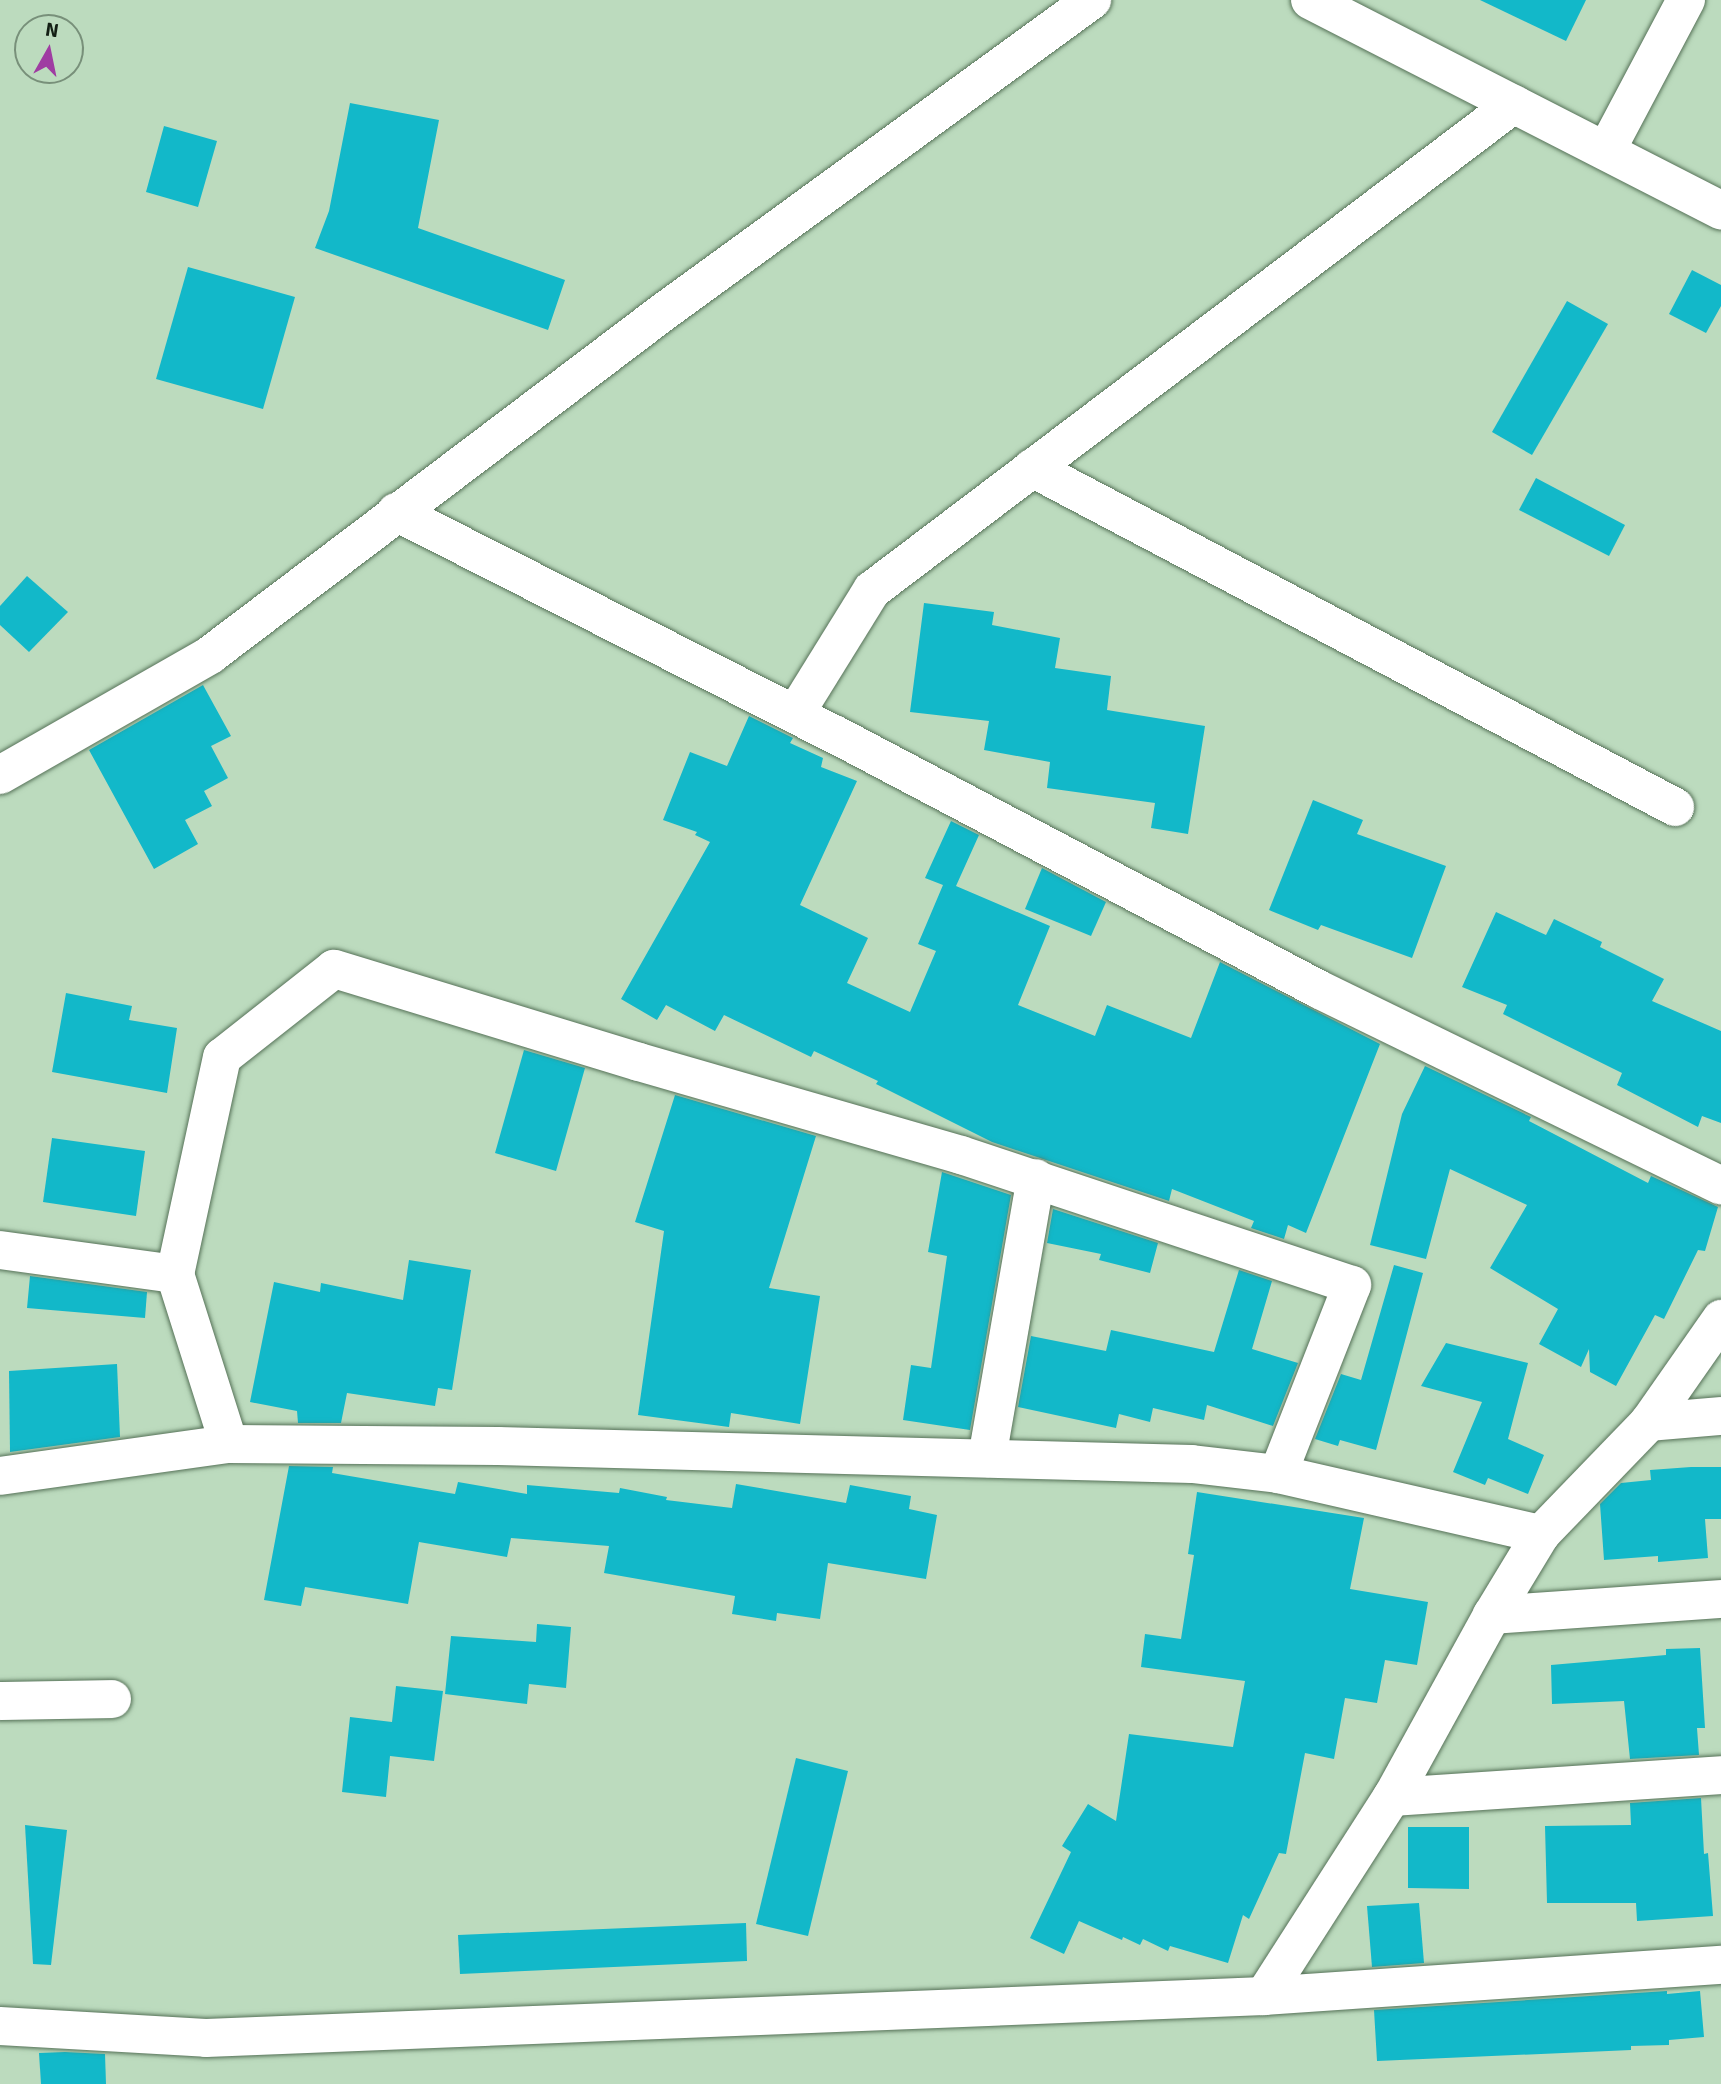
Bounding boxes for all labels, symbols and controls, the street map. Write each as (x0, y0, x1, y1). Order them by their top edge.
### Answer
north arrow (14, 14, 84, 84)
text: N (44, 17, 60, 43)

